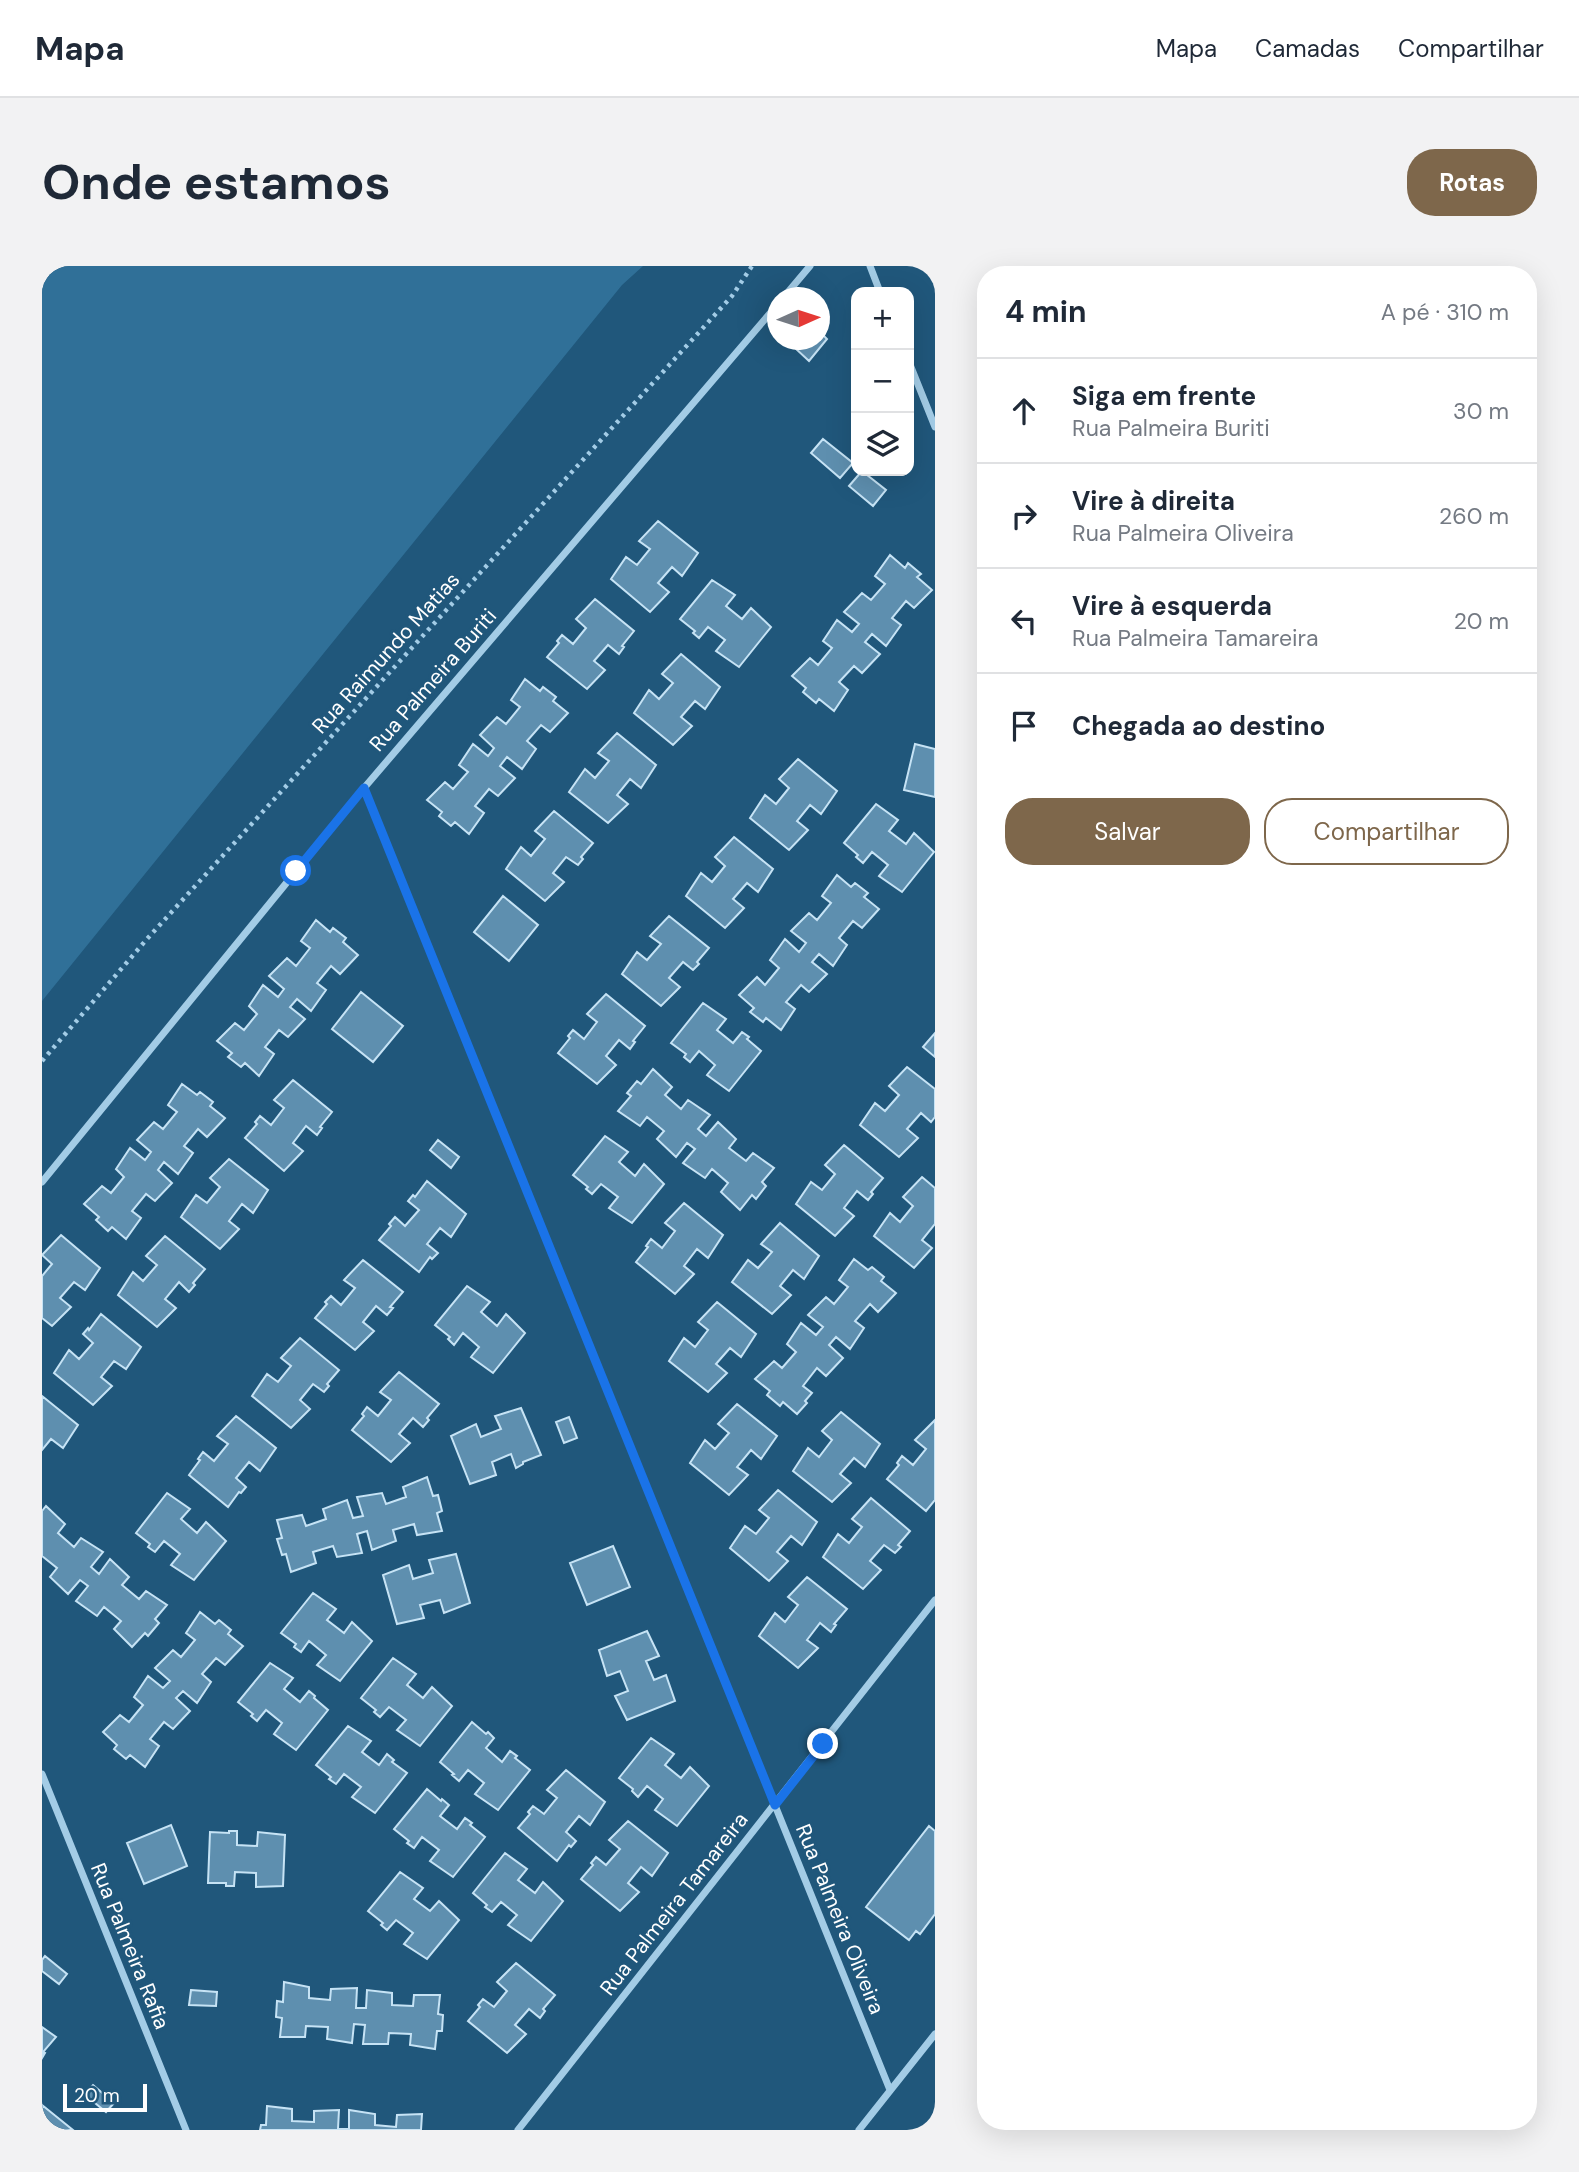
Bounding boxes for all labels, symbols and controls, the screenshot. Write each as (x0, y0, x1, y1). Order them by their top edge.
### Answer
text: Mapa (35, 27, 125, 70)
text: Mapa (1156, 33, 1217, 64)
text: Camadas (1255, 33, 1360, 64)
text: Compartilhar (1398, 33, 1544, 64)
button: Rotas (1407, 149, 1537, 216)
text: Onde estamos (42, 150, 391, 214)
north arrow (767, 287, 830, 350)
map controls (851, 287, 914, 476)
button: + (851, 287, 914, 350)
text: 4 min (1005, 292, 1087, 331)
text: A pé · 310 m (1381, 297, 1509, 327)
button: − (851, 350, 914, 413)
text: Siga em frente (1072, 379, 1256, 413)
icon: ahead (1005, 392, 1043, 430)
text: 30 m (1453, 396, 1509, 426)
button: layers (851, 413, 914, 476)
text: Rua Palmeira Buriti (1072, 413, 1270, 443)
text: Vire à direita (1072, 484, 1235, 518)
icon: right (1005, 497, 1043, 535)
text: 260 m (1439, 501, 1509, 531)
text: Rua Palmeira Oliveira (1072, 518, 1294, 548)
street label: Rua Raimundo Matias (306, 566, 466, 740)
text: Vire à esquerda (1072, 589, 1272, 623)
icon: left (1005, 602, 1043, 640)
street label: Rua Palmeira Buriti (363, 603, 503, 757)
text: 20 m (1454, 606, 1509, 636)
text: Rua Palmeira Tamareira (1072, 623, 1319, 653)
icon: arrive (1005, 707, 1043, 745)
text: Chegada ao destino (1072, 709, 1325, 743)
button: Salvar (1005, 798, 1250, 865)
button: Compartilhar (1264, 798, 1509, 865)
route start (280, 855, 311, 886)
route end (807, 1728, 838, 1759)
street label: Rua Palmeira Tamareira (594, 1807, 754, 2001)
street label: Rua Palmeira Oliveira (789, 1820, 891, 2018)
street label: Rua Palmeira Rafia (84, 1859, 176, 2033)
scale bar (63, 2081, 147, 2113)
text: 20 m (74, 2083, 120, 2108)

